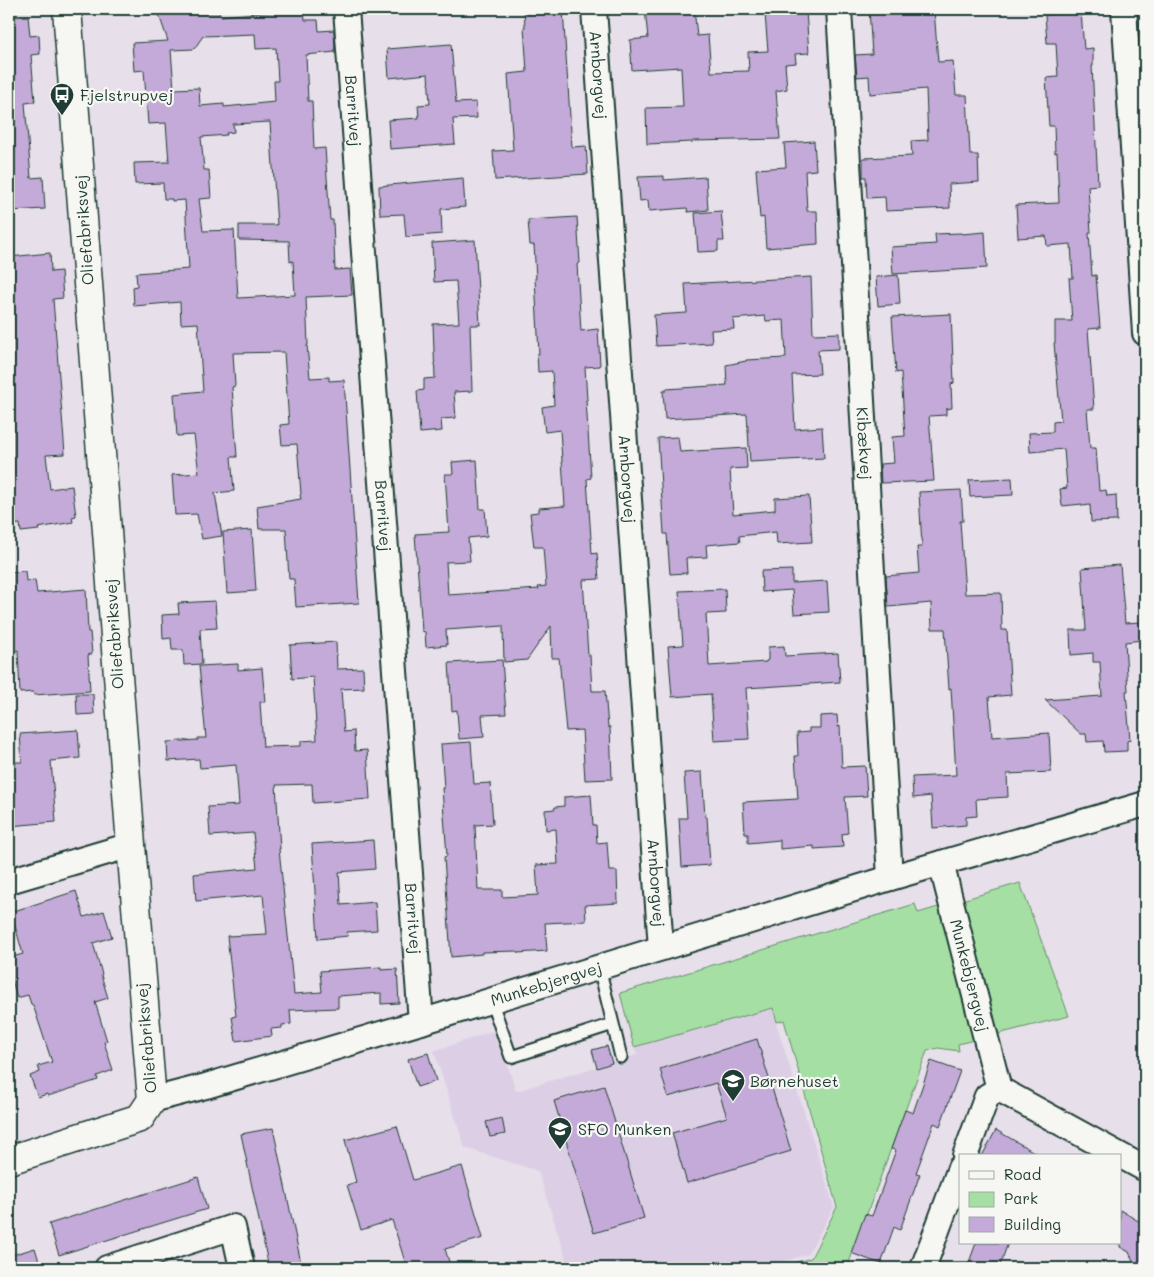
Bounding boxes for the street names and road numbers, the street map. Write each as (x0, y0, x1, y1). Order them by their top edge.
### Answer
street label: Arnborgvej (586, 30, 613, 120)
street label: Barritvej (341, 74, 367, 147)
street label: Oliefabriksvej (69, 174, 98, 286)
street label: Kibækvej (852, 406, 878, 480)
street label: Arnborgvej (614, 434, 642, 524)
street label: Barritvej (371, 479, 397, 552)
street label: Oliefabriksvej (99, 578, 128, 690)
street label: Arnborgvej (643, 838, 670, 928)
street label: Barritvej (401, 882, 427, 955)
street label: Munkebjergvej (946, 917, 995, 1034)
street label: Munkebjergvej (488, 956, 604, 1010)
street label: Oliefabriksvej (130, 982, 161, 1094)

